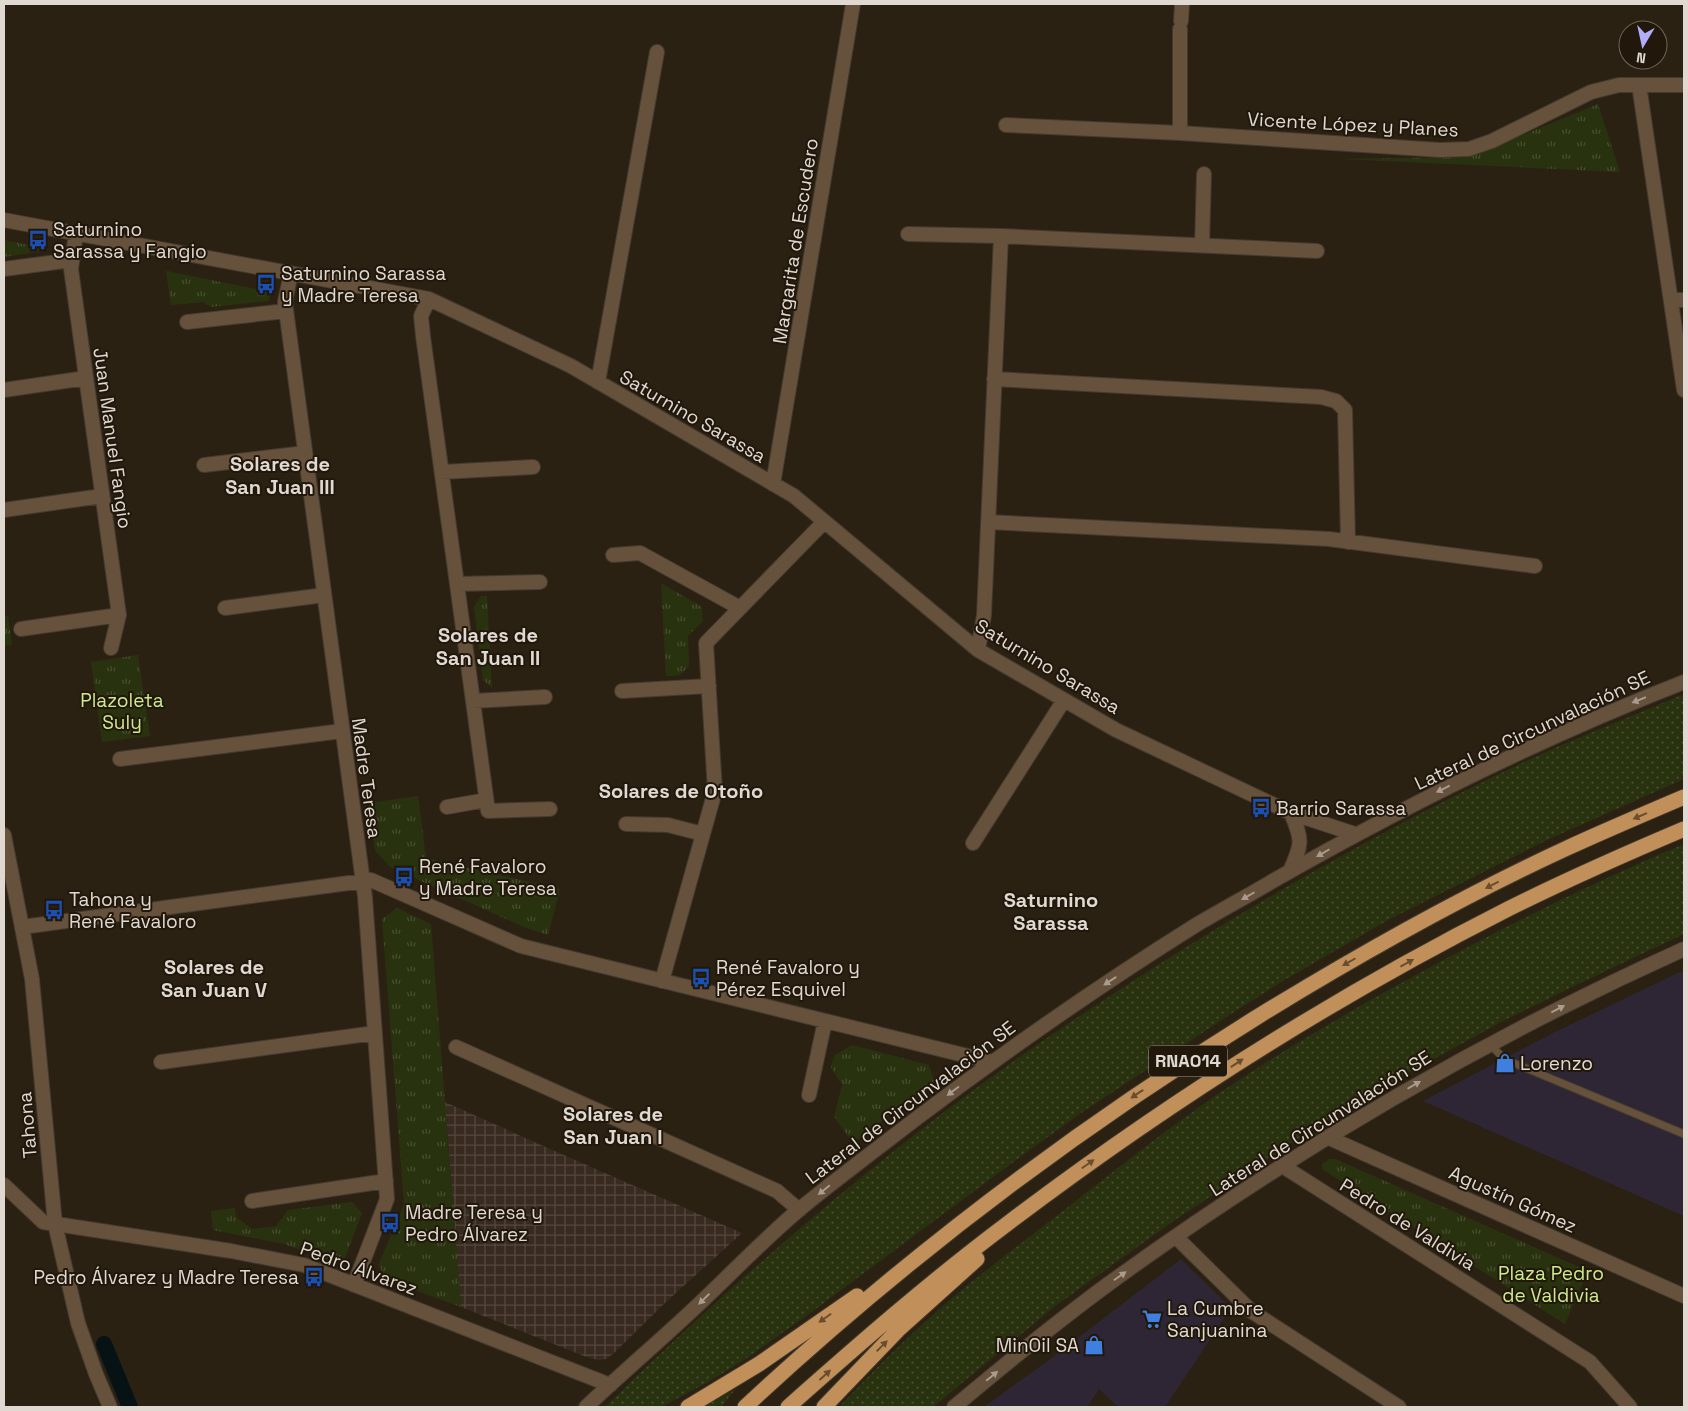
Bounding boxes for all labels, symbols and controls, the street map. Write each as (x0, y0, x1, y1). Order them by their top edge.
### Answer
north arrow (1618, 20, 1668, 70)
text: N (1635, 48, 1647, 67)
street label: Vicente López y Planes (1247, 106, 1459, 143)
street label: Margarita de Escudero (767, 137, 824, 346)
place label: Saturnino Sarassa y Fangio (53, 217, 207, 264)
bus stop icon: Saturnino Sarassa y Fangio (27, 229, 49, 251)
place label: Saturnino Sarassa y Madre Teresa (281, 261, 446, 308)
bus stop icon: Saturnino Sarassa y Madre Teresa (255, 273, 277, 295)
street label: Juan Manuel Fangio (87, 346, 138, 530)
street label: Saturnino Sarassa (615, 364, 771, 469)
district label: Solares de San Juan III (225, 451, 335, 500)
street label: Saturnino Sarassa (971, 613, 1125, 720)
district label: Solares de San Juan II (436, 622, 540, 671)
street label: Lateral de Circunvalación SE (1411, 665, 1654, 796)
park label: Plazoleta Suly (80, 688, 164, 735)
one-way arrow (1632, 696, 1646, 704)
street label: Madre Teresa (346, 716, 387, 840)
district label: Solares de Otoño (599, 778, 763, 804)
one-way arrow (1436, 785, 1451, 793)
place label: Barrio Sarassa (1276, 796, 1406, 821)
bus stop icon: Barrio Sarassa (1250, 797, 1272, 819)
one-way arrow (1633, 813, 1647, 821)
one-way arrow (1315, 849, 1330, 857)
place label: René Favaloro y Madre Teresa (419, 854, 557, 901)
bus stop icon: René Favaloro y Madre Teresa (393, 866, 415, 888)
one-way arrow (1485, 881, 1500, 889)
place label: Tahona y René Favaloro (69, 887, 196, 934)
district label: Saturnino Sarassa (1004, 887, 1098, 936)
one-way arrow (1241, 891, 1255, 900)
bus stop icon: Tahona y René Favaloro (43, 899, 65, 921)
district label: Solares de San Juan V (161, 954, 267, 1003)
place label: René Favaloro y Pérez Esquivel (716, 955, 860, 1002)
one-way arrow (1343, 957, 1356, 966)
one-way arrow (1400, 958, 1414, 967)
bus stop icon: René Favaloro y Pérez Esquivel (690, 967, 712, 989)
one-way arrow (1103, 976, 1116, 986)
one-way arrow (1550, 1005, 1565, 1013)
street label: Lateral de Circunvalación SE (800, 1015, 1020, 1190)
street label: Lateral de Circunvalación SE (1205, 1045, 1436, 1202)
road number: RNA014 (1149, 1046, 1227, 1076)
place label: Lorenzo (1520, 1051, 1593, 1076)
shop icon: Lorenzo (1494, 1052, 1516, 1074)
one-way arrow (1230, 1058, 1244, 1068)
one-way arrow (1408, 1081, 1421, 1090)
one-way arrow (947, 1086, 960, 1097)
one-way arrow (1131, 1090, 1144, 1099)
street label: Tahona (12, 1091, 43, 1159)
district label: Solares de San Juan I (563, 1101, 663, 1150)
one-way arrow (1081, 1159, 1095, 1169)
street label: Agustín Gómez (1445, 1160, 1580, 1239)
street label: Pedro de Valdivia (1335, 1173, 1480, 1276)
one-way arrow (817, 1185, 831, 1195)
place label: Madre Teresa y Pedro Álvarez (405, 1200, 543, 1247)
bus stop icon: Madre Teresa y Pedro Álvarez (379, 1212, 401, 1234)
street label: Pedro Álvarez (297, 1236, 421, 1301)
park label: Plaza Pedro de Valdivia (1498, 1261, 1604, 1308)
place label: Pedro Álvarez y Madre Teresa (33, 1265, 299, 1290)
bus stop icon: Pedro Álvarez y Madre Teresa (303, 1266, 325, 1288)
one-way arrow (1113, 1271, 1127, 1281)
one-way arrow (698, 1293, 710, 1305)
place label: La Cumbre Sanjuanina (1167, 1296, 1267, 1343)
supermarket icon: La Cumbre Sanjuanina (1141, 1308, 1163, 1330)
one-way arrow (818, 1313, 831, 1323)
place label: MinOil SA (996, 1333, 1079, 1358)
shop icon: MinOil SA (1083, 1334, 1105, 1356)
one-way arrow (876, 1341, 888, 1353)
one-way arrow (818, 1369, 830, 1381)
one-way arrow (986, 1371, 998, 1382)

